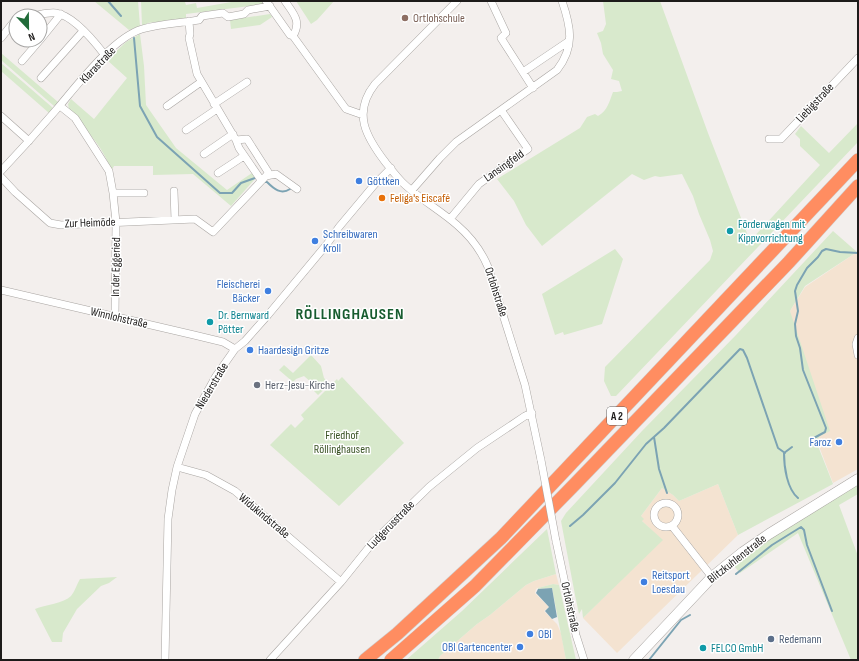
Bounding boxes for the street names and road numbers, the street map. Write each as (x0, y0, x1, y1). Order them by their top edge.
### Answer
street label: Klarastraße (77, 43, 119, 87)
street label: Liebigstraße (793, 80, 837, 126)
street label: Lansingfeld (481, 147, 527, 185)
street label: Zur Heimöde (64, 215, 116, 231)
street label: In der Eggeried (108, 237, 124, 297)
street label: Ortlohstraße (481, 265, 511, 319)
street label: Winnlohstraße (89, 304, 149, 332)
street label: Niederstraße (192, 360, 232, 412)
road number: A 2 (607, 407, 627, 425)
street label: Widukindstraße (235, 490, 293, 542)
street label: Ludgerusstraße (364, 497, 418, 553)
street label: Blitzkuhlenstraße (705, 531, 770, 587)
street label: Ortlohstraße (557, 580, 583, 634)

